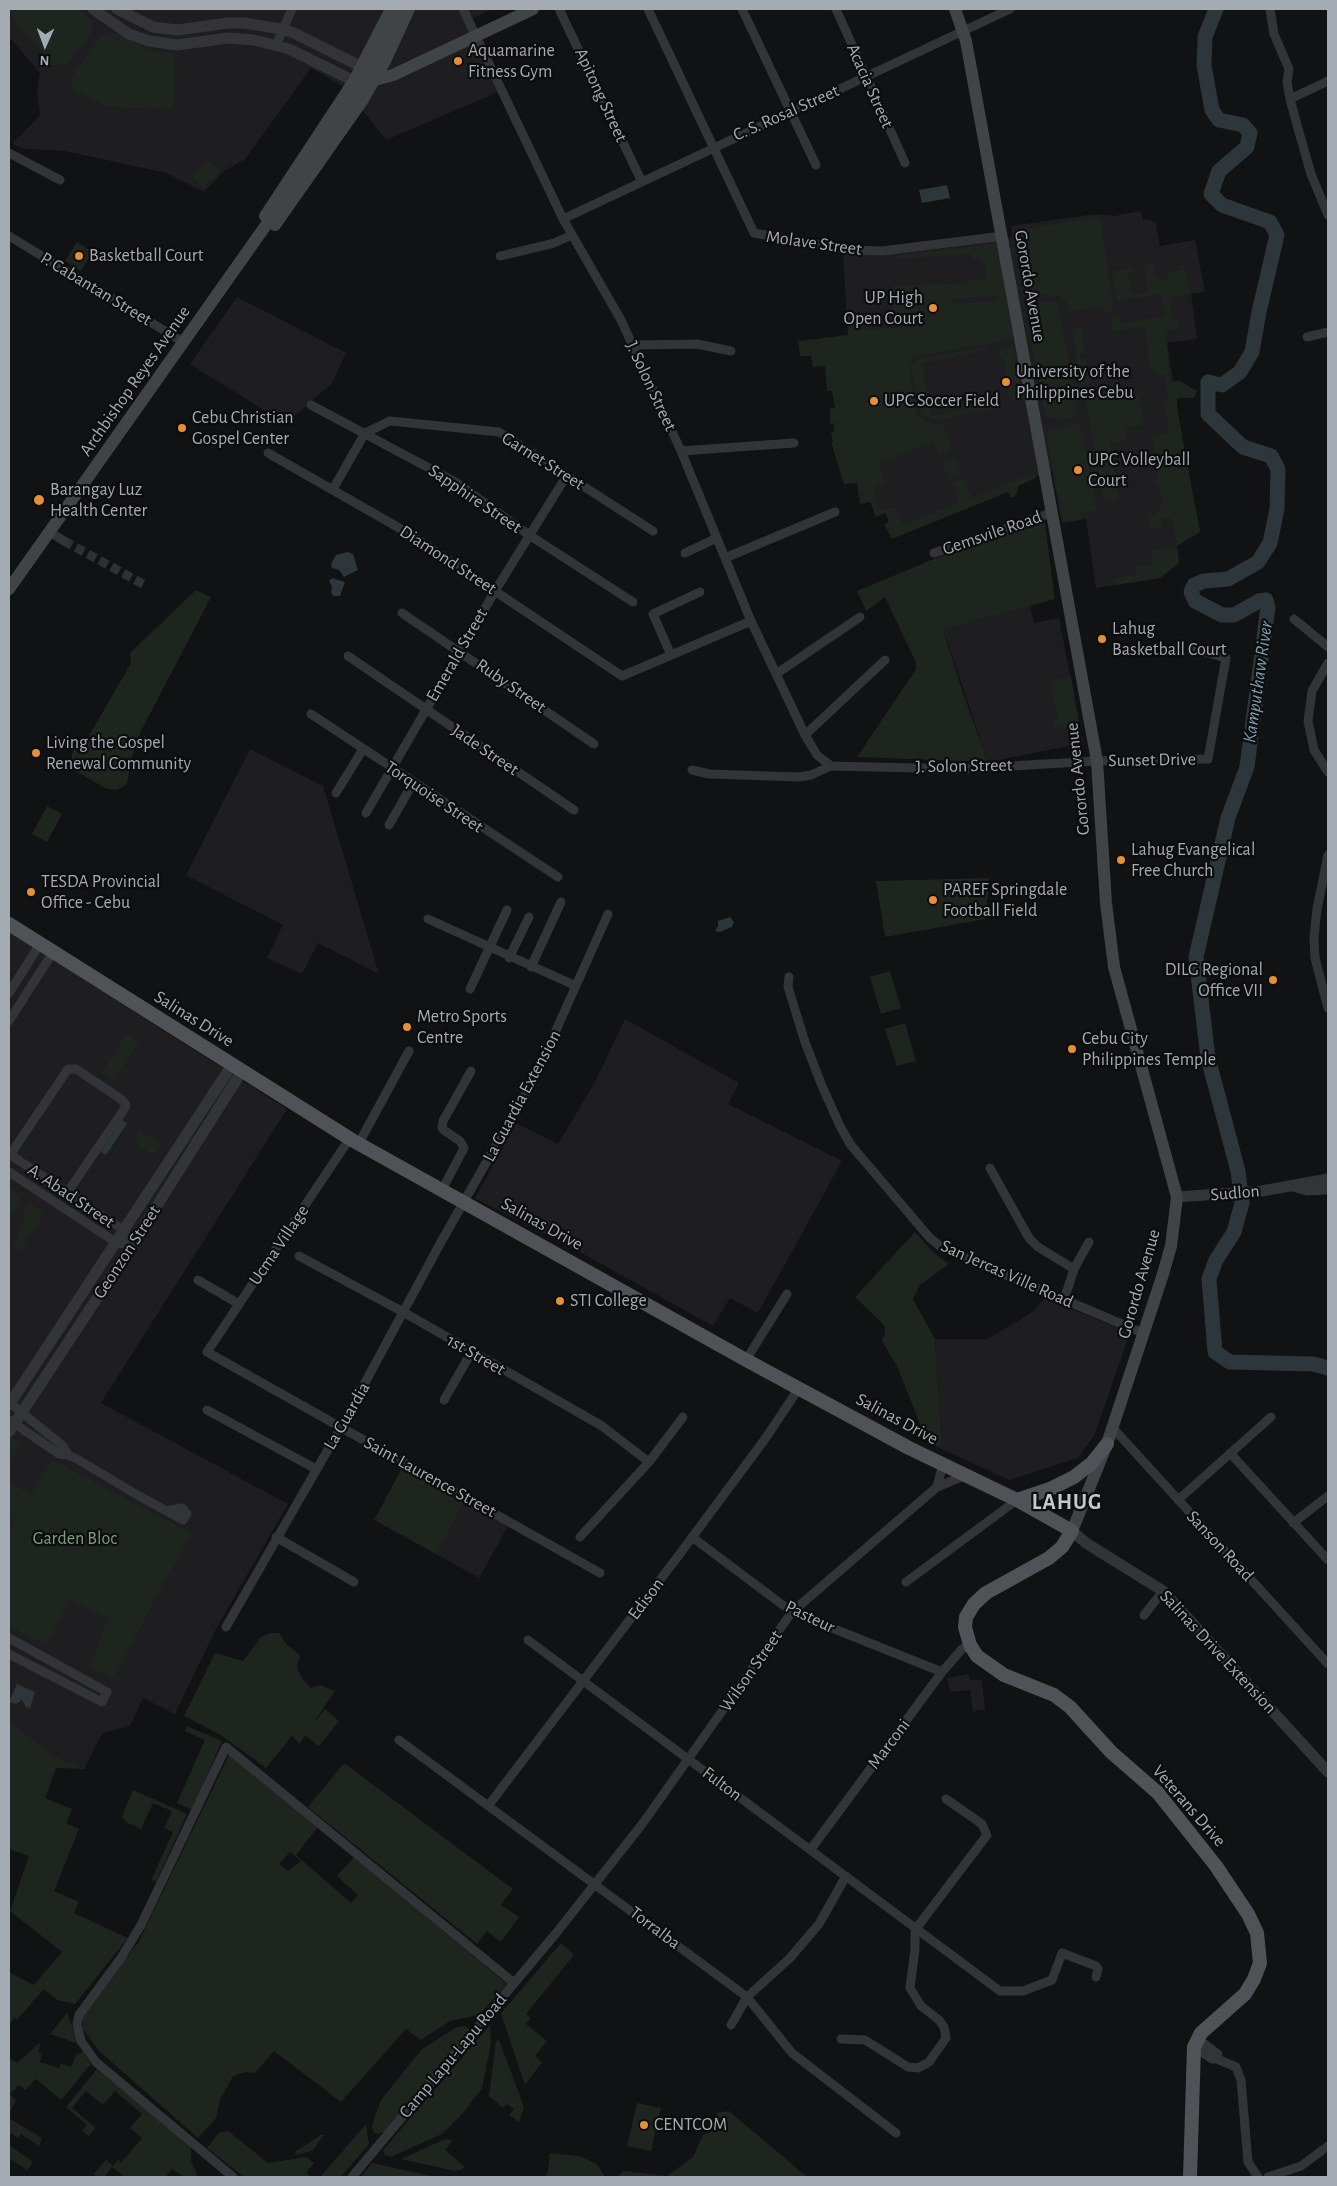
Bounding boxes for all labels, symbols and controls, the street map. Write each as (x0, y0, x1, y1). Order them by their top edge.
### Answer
north arrow (20, 20, 70, 70)
place label: Aquamarine Fitness Gym (468, 40, 555, 82)
street label: Acacia Street (842, 40, 898, 132)
street label: Apitong Street (570, 45, 632, 145)
text: N (39, 53, 50, 67)
marker: Aquamarine Fitness Gym (452, 55, 464, 67)
street label: C. S. Rosal Street (730, 80, 842, 146)
street label: Molave Street (765, 226, 863, 260)
street label: Gorordo Avenue (1010, 229, 1050, 343)
place label: Basketball Court (89, 245, 203, 267)
street label: P. Cabantan Street (36, 247, 156, 331)
marker: Basketball Court (73, 250, 85, 262)
place label: UP High Open Court (843, 287, 923, 330)
street label: Archbishop Reyes Avenue (75, 302, 195, 460)
marker: UP High Open Court (927, 302, 939, 314)
street label: J. Solon Street (621, 338, 681, 434)
place label: University of the Philippines Cebu (1016, 361, 1134, 404)
marker: University of the Philippines Cebu (1000, 376, 1012, 388)
place label: UPC Soccer Field (884, 390, 999, 412)
marker: UPC Soccer Field (868, 395, 880, 407)
place label: Cebu Christian Gospel Center (192, 407, 294, 449)
marker: Cebu Christian Gospel Center (176, 422, 188, 434)
street label: Garnet Street (498, 427, 588, 495)
place label: UPC Volleyball Court (1088, 449, 1190, 492)
street label: Sapphire Street (424, 460, 526, 538)
marker: UPC Volleyball Court (1072, 464, 1084, 476)
place label: Barangay Luz Health Center (50, 479, 147, 522)
marker: Barangay Luz Health Center (32, 493, 46, 507)
street label: Gemsvile Road (940, 506, 1044, 560)
street label: Diamond Street (396, 521, 500, 599)
street label: Emerald Street (422, 604, 492, 706)
place label: Lahug Basketball Court (1112, 618, 1226, 660)
water label: Kamputhaw River (1238, 620, 1278, 744)
marker: Lahug Basketball Court (1096, 633, 1108, 645)
street label: Ruby Street (472, 654, 550, 718)
street label: Jade Street (447, 720, 523, 780)
street label: Gorordo Avenue (1061, 722, 1095, 836)
place label: Living the Gospel Renewal Community (46, 732, 191, 774)
marker: Living the Gospel Renewal Community (30, 747, 42, 759)
street label: Sunset Drive (1108, 748, 1196, 772)
street label: J. Solon Street (915, 754, 1013, 778)
street label: Torquoise Street (381, 756, 487, 838)
place label: Lahug Evangelical Free Church (1131, 839, 1255, 882)
marker: Lahug Evangelical Free Church (1115, 854, 1127, 866)
place label: TESDA Provincial Office - Cebu (41, 871, 161, 914)
place label: PAREF Springdale Football Field (943, 879, 1067, 922)
marker: TESDA Provincial Office - Cebu (25, 886, 37, 898)
marker: PAREF Springdale Football Field (927, 894, 939, 906)
place label: DILG Regional Office VII (1165, 959, 1263, 1002)
marker: DILG Regional Office VII (1267, 974, 1279, 986)
street label: Salinas Drive (150, 986, 238, 1052)
place label: Metro Sports Centre (417, 1006, 507, 1048)
marker: Metro Sports Centre (401, 1021, 413, 1033)
street label: La Guardia Extension (478, 1027, 566, 1165)
place label: Cebu City Philippines Temple (1082, 1028, 1216, 1070)
marker: Cebu City Philippines Temple (1066, 1043, 1078, 1055)
street label: A. Abad Street (23, 1159, 119, 1233)
street label: Sudlon (1209, 1180, 1261, 1206)
street label: Salinas Drive (497, 1193, 587, 1255)
street label: Geonzon Street (89, 1201, 165, 1303)
street label: Ucma Village (244, 1201, 314, 1289)
street label: Gorordo Avenue (1113, 1227, 1165, 1341)
street label: San Jercas Ville Road (937, 1235, 1077, 1313)
place label: STI College (570, 1290, 647, 1312)
marker: STI College (554, 1295, 566, 1307)
street label: 1st Street (443, 1330, 509, 1380)
street label: La Guardia (319, 1378, 375, 1454)
street label: Salinas Drive (852, 1388, 942, 1450)
street label: Saint Laurence Street (360, 1432, 500, 1522)
district label: LAHUG (1031, 1489, 1103, 1515)
street label: Sanson Road (1182, 1506, 1258, 1586)
park label: Garden Bloc (33, 1528, 117, 1550)
street label: Edison (623, 1574, 669, 1624)
street label: Salinas Drive Extension (1155, 1586, 1281, 1718)
street label: Pasteur (782, 1596, 838, 1638)
street label: Wilson Street (715, 1626, 787, 1716)
street label: Marconi (863, 1715, 915, 1773)
street label: Veterans Drive (1148, 1761, 1230, 1851)
street label: Fulton (698, 1762, 746, 1806)
street label: Torralba (625, 1902, 685, 1954)
street label: Camp Lapu-Lapu Road (395, 1989, 511, 2123)
place label: CENTCOM (654, 2114, 727, 2136)
marker: CENTCOM (638, 2119, 650, 2131)

